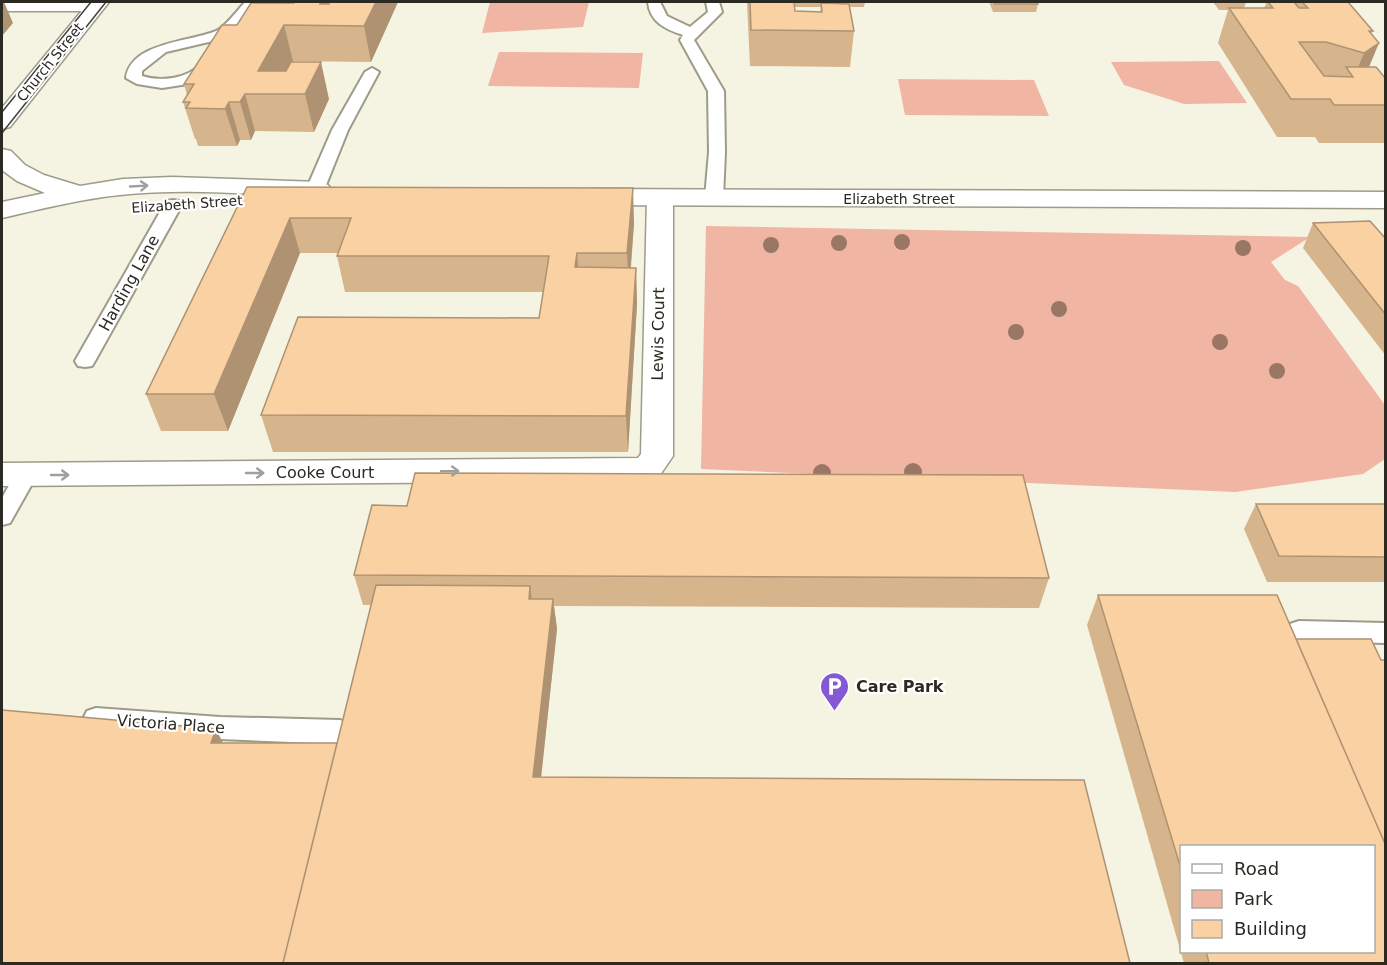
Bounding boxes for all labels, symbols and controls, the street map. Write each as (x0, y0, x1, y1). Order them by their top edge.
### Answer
street label: Church Street (13, 19, 87, 105)
one-way arrow (129, 181, 149, 192)
street label: Elizabeth Street (843, 191, 955, 207)
street label: Elizabeth Street (131, 192, 244, 216)
street label: Harding Lane (95, 232, 163, 334)
street label: Lewis Court (648, 287, 668, 381)
street label: Cooke Court (276, 463, 374, 482)
one-way arrow (439, 465, 459, 477)
one-way arrow (244, 467, 264, 479)
one-way arrow (49, 469, 69, 480)
parking icon: Care Park (819, 670, 851, 712)
place label: Care Park (856, 677, 944, 696)
street label: Victoria Place (116, 711, 226, 737)
legend (1180, 845, 1375, 953)
text: Road (1234, 858, 1279, 879)
text: Park (1234, 888, 1273, 909)
text: Building (1234, 918, 1307, 939)

